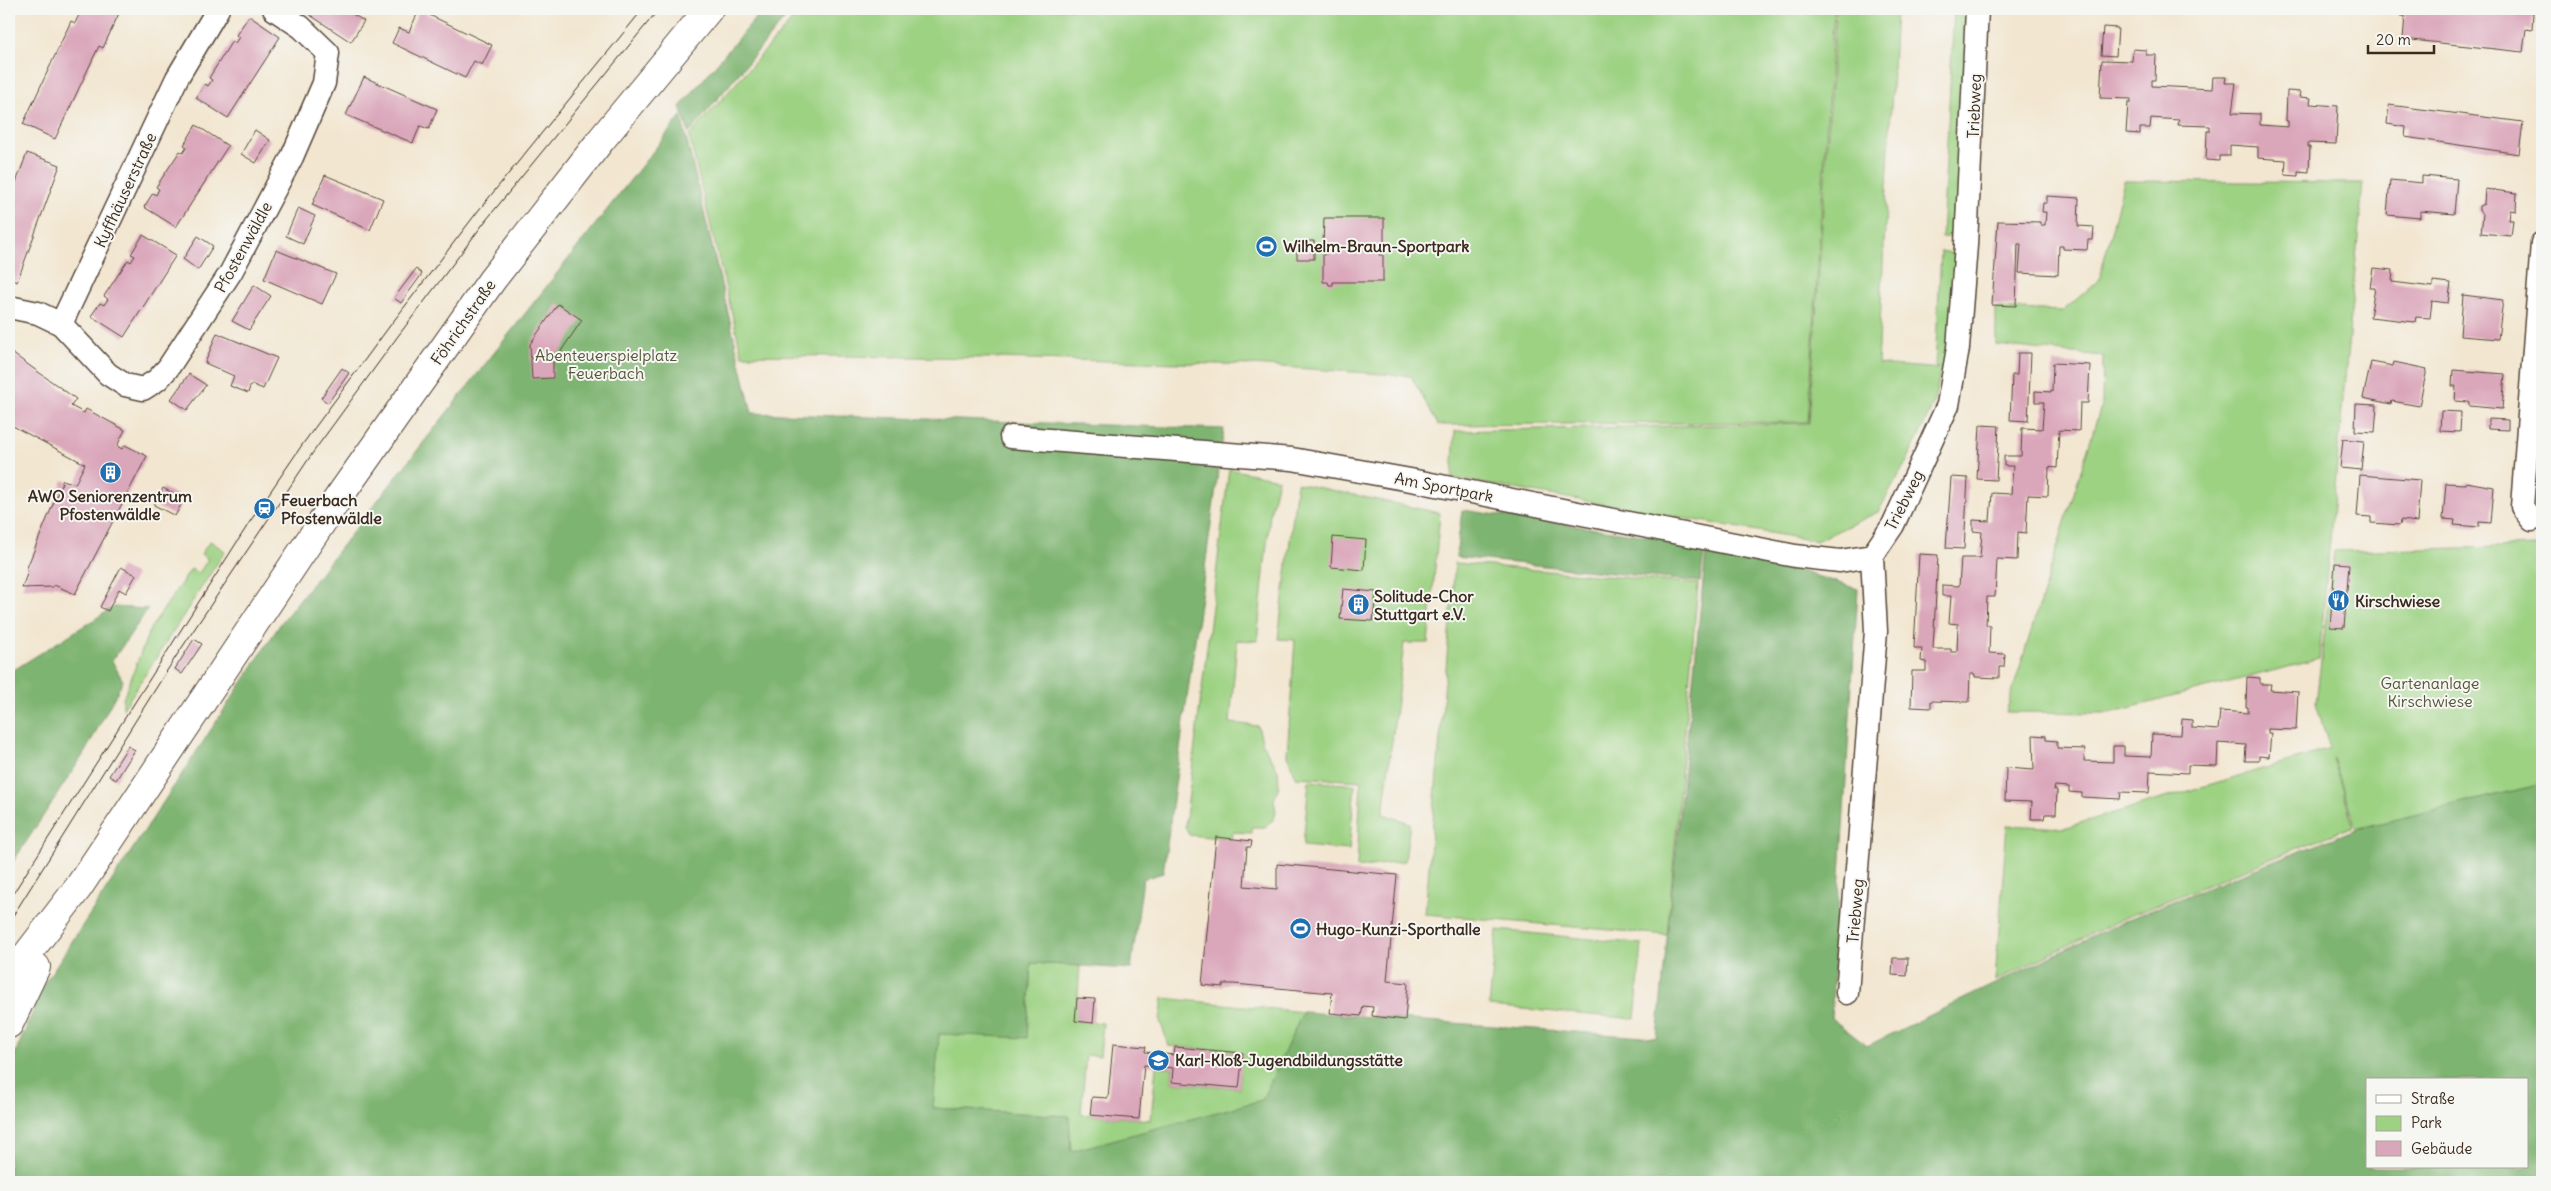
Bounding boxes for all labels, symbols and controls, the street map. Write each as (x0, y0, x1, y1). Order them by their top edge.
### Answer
scale bar (2368, 22, 2435, 54)
text: 20 m (2376, 30, 2411, 49)
street label: Triebweg (1963, 73, 1985, 139)
street label: Kyffhäuserstraße (90, 129, 160, 251)
street label: Pfostenwäldle (210, 198, 276, 296)
sports icon: Wilhelm-Braun-Sportpark (1255, 234, 1279, 258)
place label: Wilhelm-Braun-Sportpark (1283, 236, 1470, 257)
street label: Föhrichstraße (426, 275, 500, 369)
park label: Abenteuerspielplatz Feuerbach (535, 345, 677, 383)
building icon: AWO Seniorenzentrum Pfostenwäldle (98, 460, 122, 484)
street label: Triebweg (1880, 467, 1928, 533)
street label: Am Sportpark (1393, 468, 1495, 506)
place label: AWO Seniorenzentrum Pfostenwäldle (28, 486, 192, 524)
place label: Feuerbach Pfostenwäldle (281, 490, 382, 528)
station icon: Feuerbach Pfostenwäldle (253, 497, 277, 521)
place label: Solitude-Chor Stuttgart e.V. (1374, 586, 1474, 625)
restaurant icon: Kirschwiese (2327, 589, 2351, 613)
place label: Kirschwiese (2355, 591, 2441, 611)
building icon: Solitude-Chor Stuttgart e.V. (1346, 593, 1370, 617)
park label: Gartenanlage Kirschwiese (2381, 673, 2479, 711)
street label: Triebweg (1842, 878, 1868, 944)
sports icon: Hugo-Kunzi-Sporthalle (1288, 917, 1312, 941)
place label: Hugo-Kunzi-Sporthalle (1316, 919, 1481, 940)
school or university icon: Karl-Kloß-Jugendbildungsstätte (1147, 1048, 1171, 1072)
place label: Karl-Kloß-Jugendbildungsstätte (1175, 1050, 1403, 1071)
legend (2366, 1078, 2528, 1168)
text: Straße (2411, 1089, 2455, 1108)
text: Park (2411, 1113, 2442, 1132)
text: Gebäude (2411, 1139, 2472, 1158)

